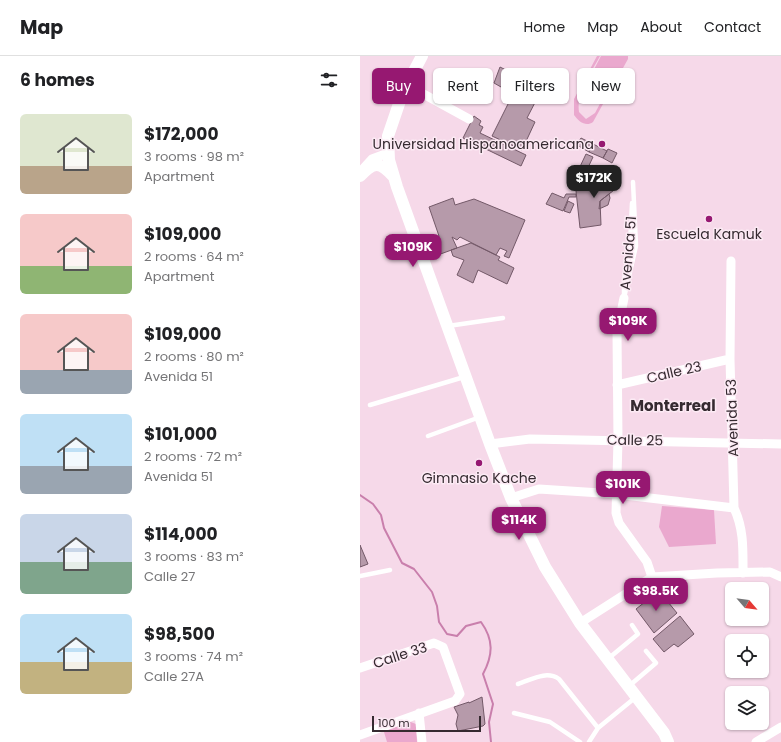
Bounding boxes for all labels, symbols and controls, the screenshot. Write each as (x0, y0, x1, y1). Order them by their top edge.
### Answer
text: Map (20, 14, 63, 41)
text: Home (523, 17, 565, 37)
text: Map (587, 17, 618, 37)
text: About (640, 17, 682, 37)
text: Contact (704, 17, 761, 37)
text: 6 homes (20, 68, 95, 92)
chip: Buy (372, 68, 425, 104)
chip: Rent (433, 68, 493, 104)
chip: Filters (501, 68, 569, 104)
chip: New (577, 68, 635, 104)
icon: filters (318, 69, 340, 91)
text: $172,000 (144, 122, 219, 146)
icon: home (52, 130, 100, 178)
place label: Universidad Hispanoamericana (373, 134, 594, 154)
marker: Universidad Hispanoamericana (597, 139, 607, 149)
text: 3 rooms · 98 m² (144, 147, 244, 166)
pin: $172K (566, 165, 622, 199)
text: Apartment (144, 167, 214, 186)
text: $172K (576, 168, 612, 187)
marker: Escuela Kamuk (704, 214, 714, 224)
street label: Avenida 51 (615, 215, 641, 291)
text: $109,000 (144, 222, 221, 246)
place label: Escuela Kamuk (656, 224, 763, 244)
icon: home (52, 230, 100, 278)
pin: $109K (385, 234, 441, 268)
text: $109K (394, 237, 432, 256)
text: 2 rooms · 64 m² (144, 247, 244, 266)
text: Apartment (144, 267, 214, 286)
pin: $109K (600, 308, 656, 342)
text: $109K (609, 311, 647, 330)
text: $109,000 (144, 322, 221, 346)
icon: home (52, 330, 100, 378)
text: 2 rooms · 80 m² (144, 347, 244, 366)
street label: Calle 23 (645, 356, 703, 388)
text: Avenida 51 (144, 367, 213, 386)
street label: Avenida 53 (721, 379, 743, 457)
district label: Monterreal (630, 395, 716, 416)
text: $101,000 (144, 422, 217, 446)
icon: home (52, 430, 100, 478)
street label: Calle 25 (607, 430, 663, 450)
text: 2 rooms · 72 m² (144, 447, 242, 466)
marker: Gimnasio Kache (474, 458, 484, 468)
text: Avenida 51 (144, 467, 213, 486)
place label: Gimnasio Kache (422, 468, 537, 488)
pin: $101K (595, 471, 651, 505)
text: $101K (605, 474, 641, 493)
pin: $114K (491, 507, 547, 541)
text: $114K (501, 510, 537, 529)
text: $114,000 (144, 522, 218, 546)
icon: home (52, 530, 100, 578)
text: 3 rooms · 83 m² (144, 547, 244, 566)
text: Calle 27 (144, 567, 195, 586)
pin: $98.5K (623, 578, 689, 612)
text: $98.5K (633, 581, 679, 600)
north arrow (725, 582, 769, 626)
map controls (725, 582, 769, 730)
text: $98,500 (144, 622, 215, 646)
icon: home (52, 630, 100, 678)
button: locate (725, 634, 769, 678)
street label: Calle 33 (370, 637, 430, 673)
text: 3 rooms · 74 m² (144, 647, 243, 666)
text: Calle 27A (144, 667, 204, 686)
button: layers (725, 686, 769, 730)
scale bar (372, 714, 481, 733)
text: 100 m (378, 715, 410, 731)

